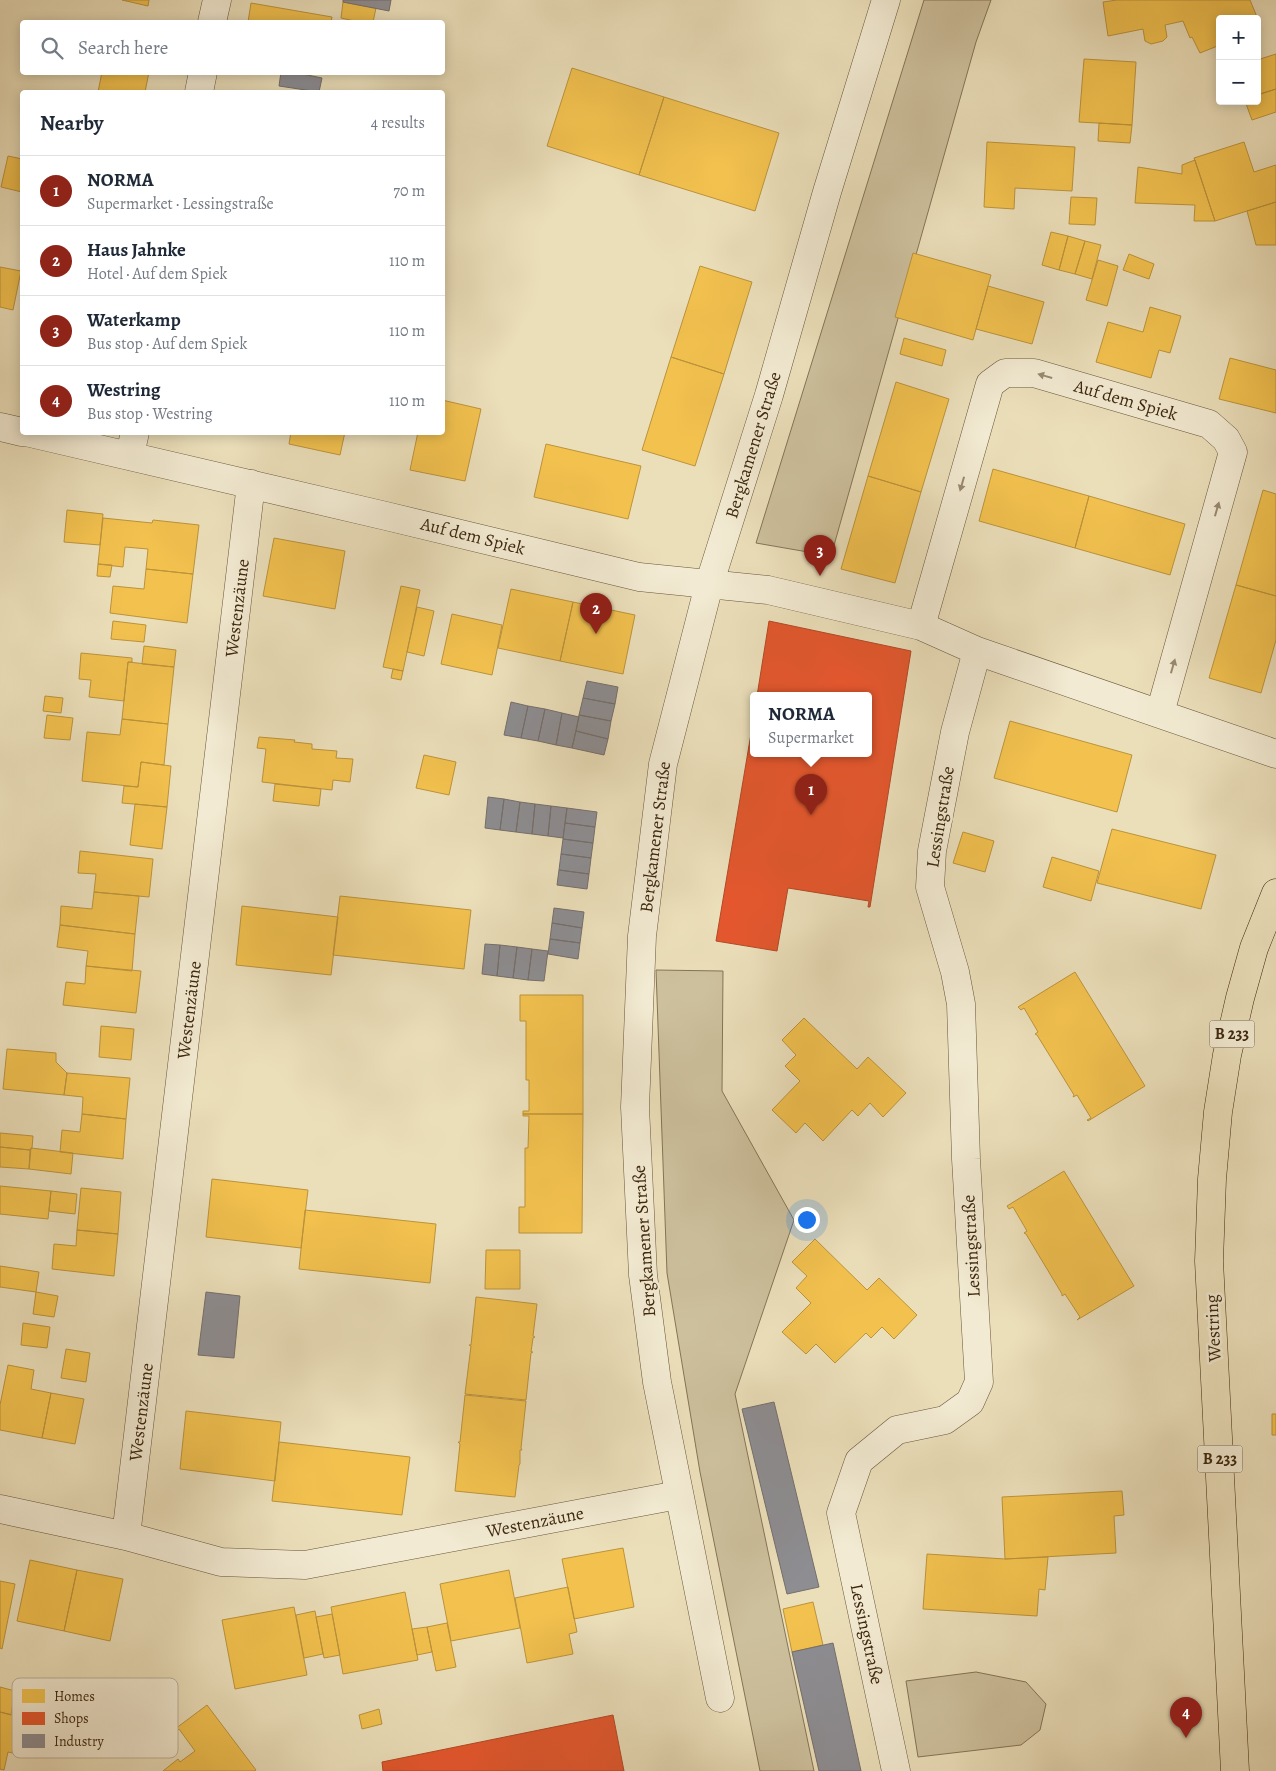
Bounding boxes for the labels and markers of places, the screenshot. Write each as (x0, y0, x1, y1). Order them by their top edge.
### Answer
pin: 3 (804, 535, 836, 576)
pin: 2 (580, 593, 612, 634)
pin: 1 (795, 774, 827, 815)
pin: 4 (1170, 1697, 1202, 1738)

